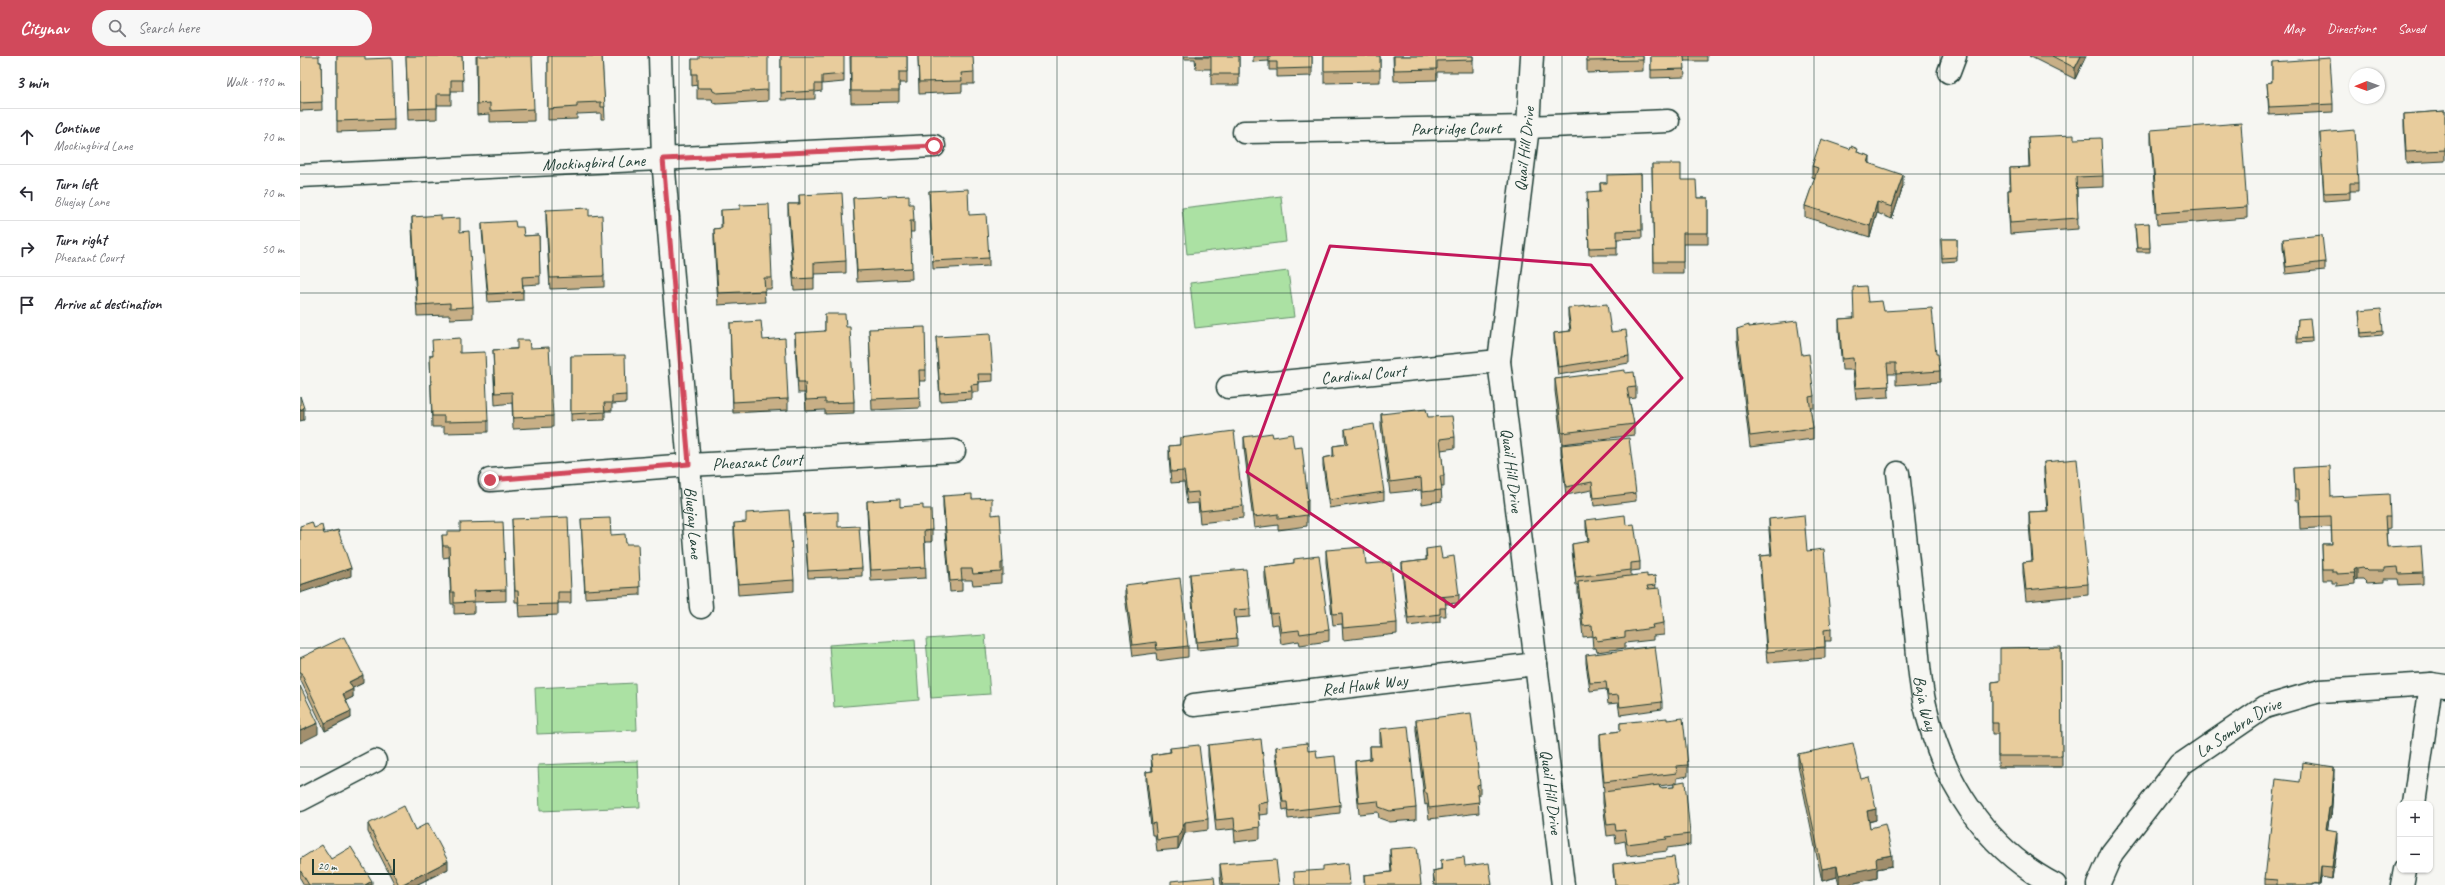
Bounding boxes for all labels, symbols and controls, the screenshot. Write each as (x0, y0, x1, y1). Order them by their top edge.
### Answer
search box (92, 10, 372, 46)
text: Citynav (20, 16, 68, 40)
icon: search (106, 17, 128, 39)
text: Search here (138, 19, 199, 38)
text: Map (2284, 20, 2305, 37)
text: Directions (2327, 20, 2376, 37)
text: Saved (2398, 20, 2425, 37)
north arrow (2349, 68, 2385, 104)
text: 3 min (16, 72, 49, 93)
text: Walk · 190 m (225, 74, 284, 90)
street label: Quail Hill Drive (1510, 104, 1540, 192)
street label: Partridge Court (1411, 117, 1504, 140)
text: Continue (54, 119, 99, 138)
icon: ahead (16, 126, 38, 148)
text: 70 m (262, 129, 284, 145)
route start (925, 137, 943, 155)
text: Mockingbird Lane (54, 138, 133, 154)
street label: Mockingbird Lane (542, 150, 647, 176)
text: Turn left (54, 175, 97, 194)
icon: left (16, 182, 38, 204)
text: 70 m (262, 185, 284, 201)
text: Bluejay Lane (54, 194, 109, 210)
text: Turn right (54, 231, 107, 250)
icon: right (16, 238, 38, 260)
text: 50 m (262, 241, 284, 257)
text: Pheasant Court (54, 250, 123, 266)
icon: arrive (16, 294, 38, 316)
text: Arrive at destination (54, 295, 161, 314)
street label: Cardinal Court (1320, 360, 1409, 389)
street label: Quail Hill Drive (1496, 427, 1528, 515)
street label: Pheasant Court (712, 449, 806, 475)
route end (481, 471, 499, 489)
street label: Bluejay Lane (680, 486, 707, 561)
street label: Red Hawk Way (1321, 669, 1410, 701)
street label: Baja Way (1909, 675, 1942, 735)
street label: La Sombra Drive (2192, 693, 2285, 762)
street label: Quail Hill Drive (1536, 749, 1567, 837)
map controls (2397, 801, 2433, 873)
button: + (2397, 801, 2433, 837)
button: − (2397, 837, 2433, 873)
scale bar (312, 857, 395, 876)
text: 20 m (318, 859, 337, 873)

